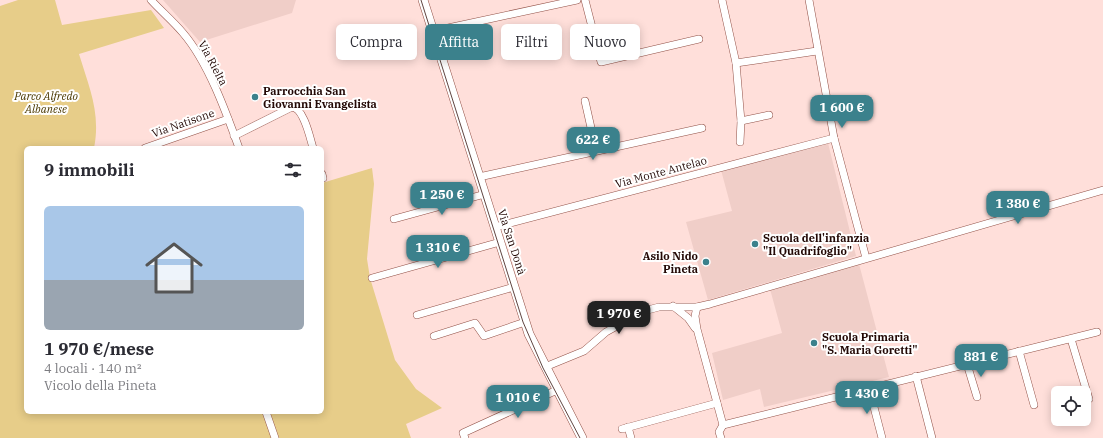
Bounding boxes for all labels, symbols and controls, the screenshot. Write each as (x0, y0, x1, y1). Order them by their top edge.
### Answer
chip: Compra (336, 24, 417, 60)
chip: Affitta (425, 24, 493, 60)
chip: Filtri (501, 24, 562, 60)
chip: Nuovo (570, 24, 640, 60)
street label: Via Rielta (195, 38, 231, 88)
place label: Parrocchia San Giovanni Evangelista (263, 84, 377, 111)
park label: Parco Alfredo Albanese (13, 89, 78, 116)
marker: Parrocchia San Giovanni Evangelista (250, 92, 260, 102)
pin: 1 600 € (805, 95, 879, 129)
text: 1 600 € (819, 99, 865, 116)
street label: Via Natisone (150, 106, 216, 140)
pin: 622 € (565, 127, 621, 161)
text: 622 € (576, 131, 610, 148)
street label: Via Monte Antelao (614, 153, 708, 191)
text: 9 immobili (44, 159, 134, 181)
icon: filters (282, 159, 304, 181)
pin: 1 250 € (405, 182, 479, 216)
text: 1 250 € (419, 186, 465, 203)
pin: 1 380 € (981, 191, 1055, 225)
text: 1 380 € (995, 195, 1041, 212)
street label: Via San Donà (495, 207, 529, 277)
place label: Scuola dell'infanzia "Il Quadrifoglio" (763, 231, 869, 258)
icon: home (138, 232, 210, 304)
pin: 1 310 € (401, 235, 475, 269)
text: 1 310 € (415, 239, 461, 256)
marker: Scuola dell'infanzia "Il Quadrifoglio" (750, 239, 760, 249)
place label: Asilo Nido Pineta (643, 249, 698, 276)
marker: Asilo Nido Pineta (701, 257, 711, 267)
pin: 1 970 € (582, 301, 656, 335)
text: 1 970 € (596, 305, 642, 322)
place label: Scuola Primaria "S. Maria Goretti" (822, 330, 918, 357)
text: 1 970 €/mese (44, 338, 154, 360)
marker: Scuola Primaria "S. Maria Goretti" (809, 338, 819, 348)
pin: 881 € (953, 344, 1009, 378)
text: 881 € (964, 348, 998, 365)
text: 4 locali · 140 m² (44, 360, 142, 377)
text: Vicolo della Pineta (44, 377, 157, 394)
pin: 1 430 € (830, 381, 904, 415)
pin: 1 010 € (481, 385, 555, 419)
text: 1 430 € (844, 385, 890, 402)
map controls (1051, 386, 1091, 426)
button: locate (1051, 386, 1091, 426)
text: 1 010 € (495, 389, 541, 406)

